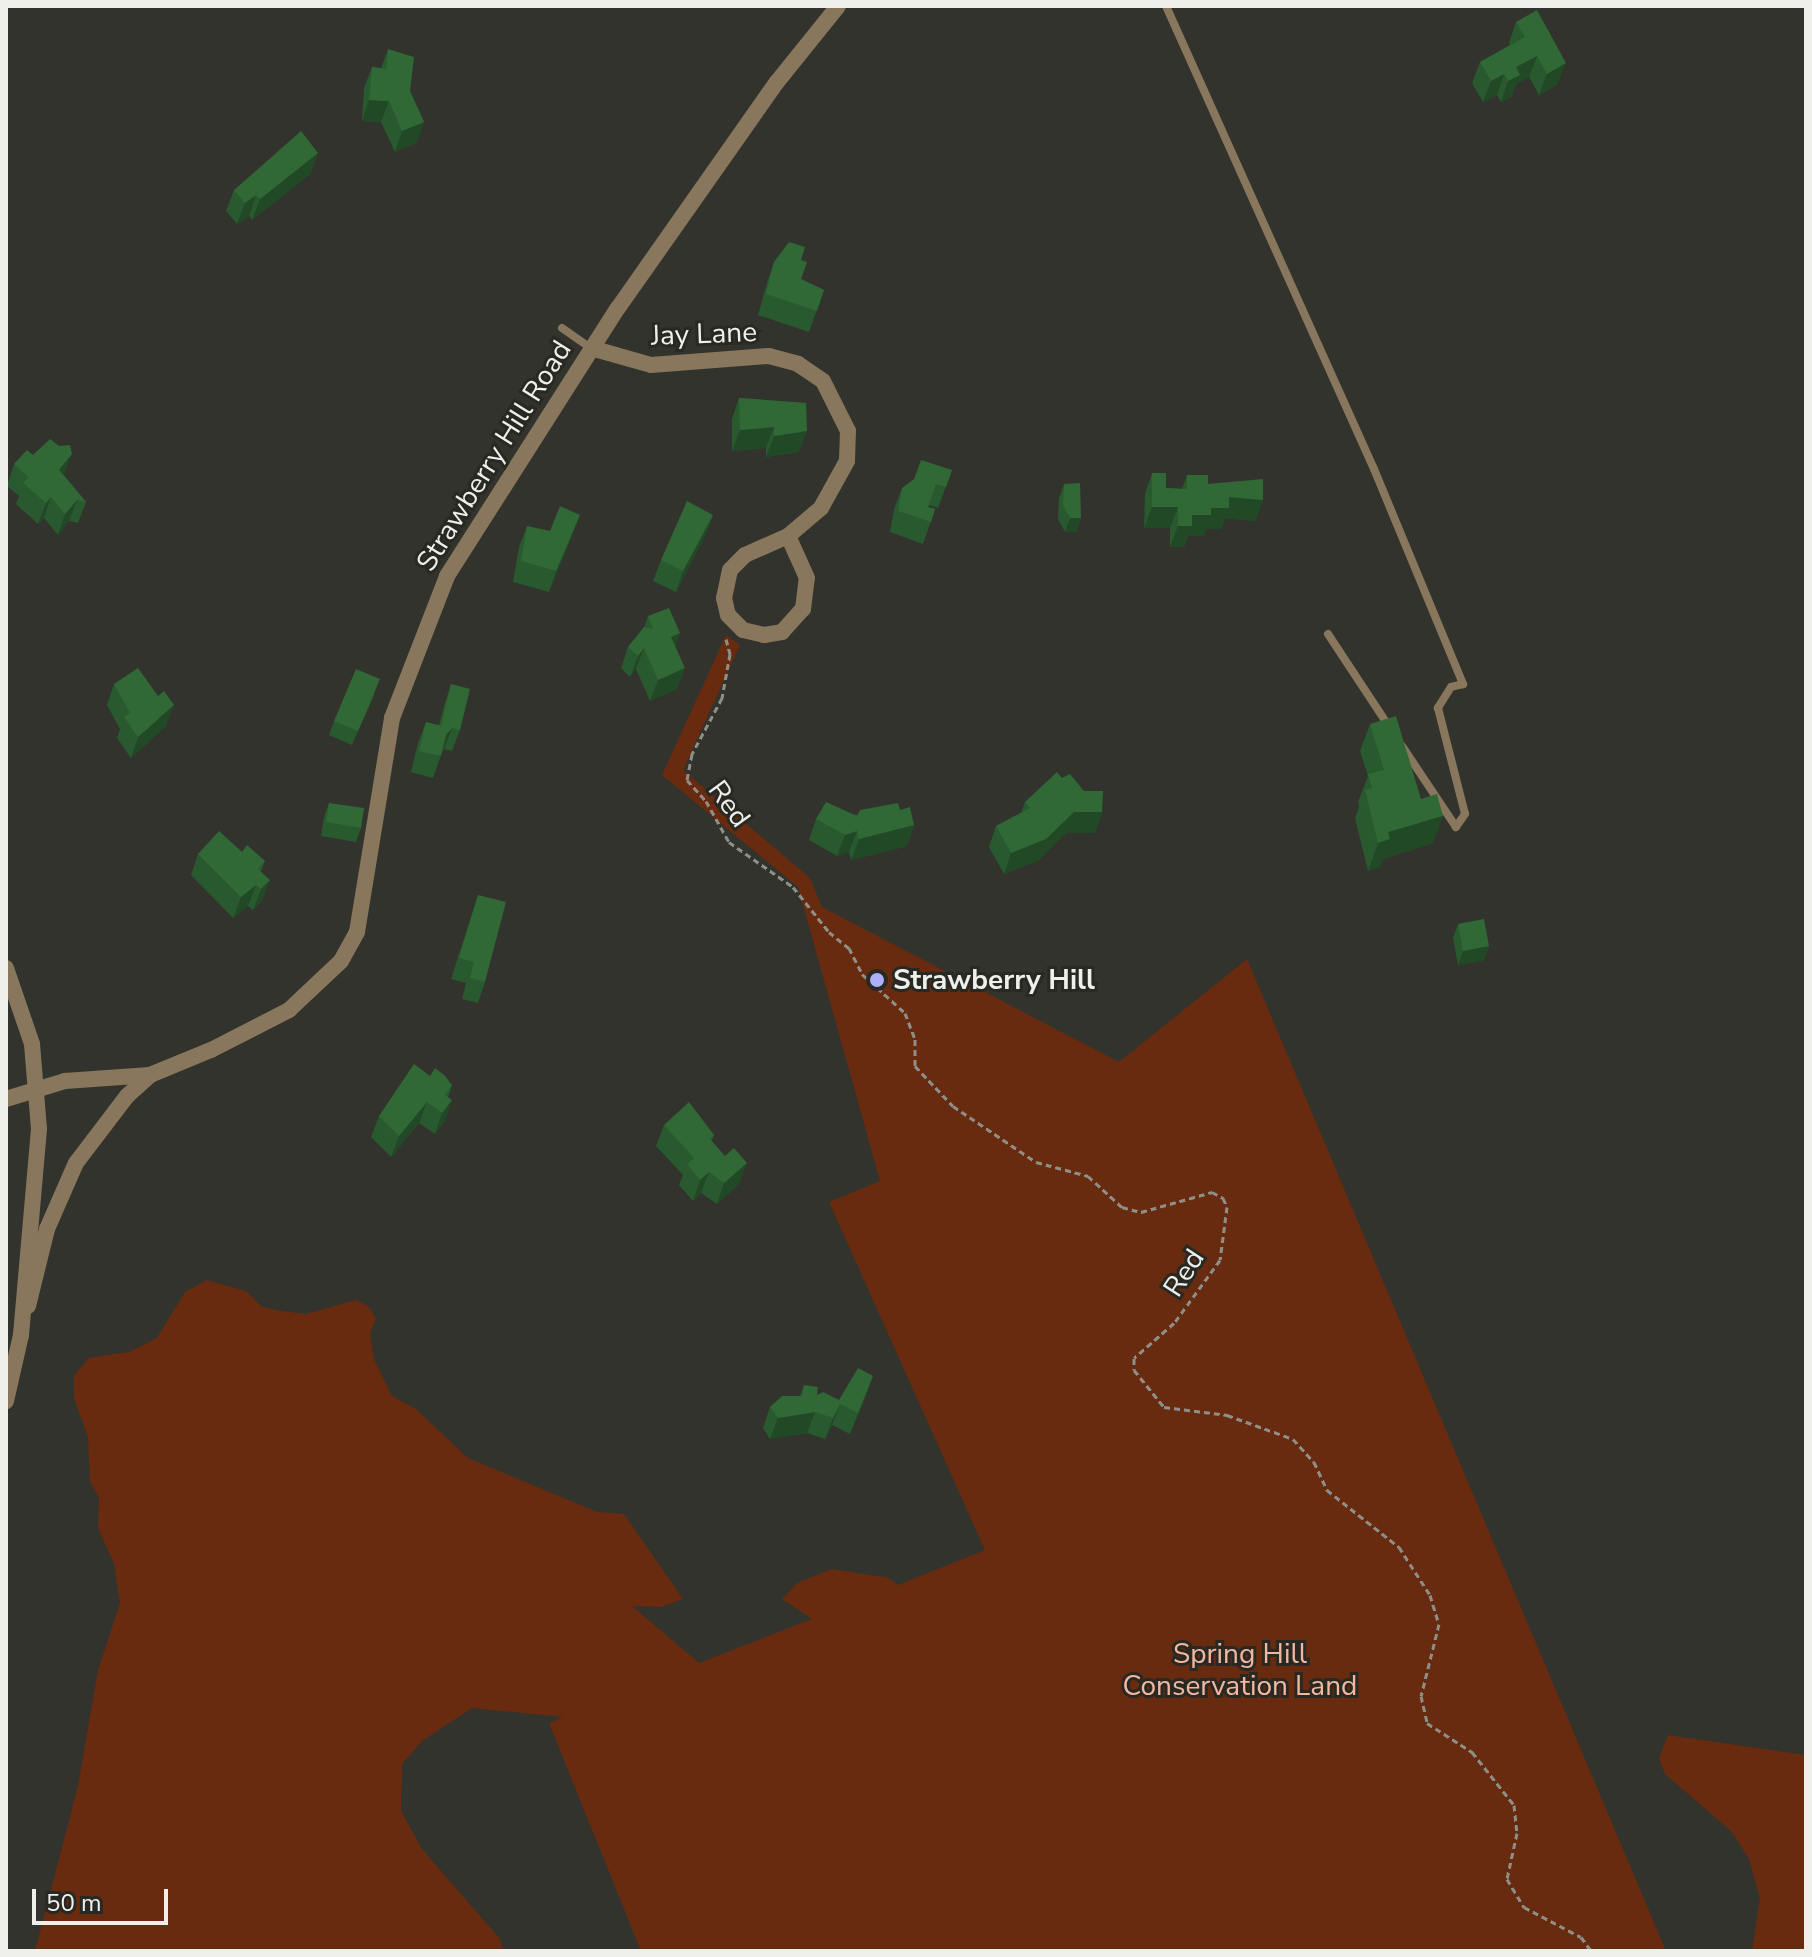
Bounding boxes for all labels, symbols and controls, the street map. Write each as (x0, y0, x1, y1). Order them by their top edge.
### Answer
street label: Jay Lane (650, 315, 758, 353)
street label: Strawberry Hill Road (409, 335, 579, 577)
street label: Red (701, 774, 757, 834)
place label: Strawberry Hill (893, 963, 1095, 997)
marker: Strawberry Hill (868, 971, 886, 989)
street label: Red (1156, 1243, 1212, 1303)
park label: Spring Hill Conservation Land (1123, 1637, 1357, 1703)
scale bar (36, 1873, 172, 1923)
text: 50 m (46, 1887, 102, 1919)

